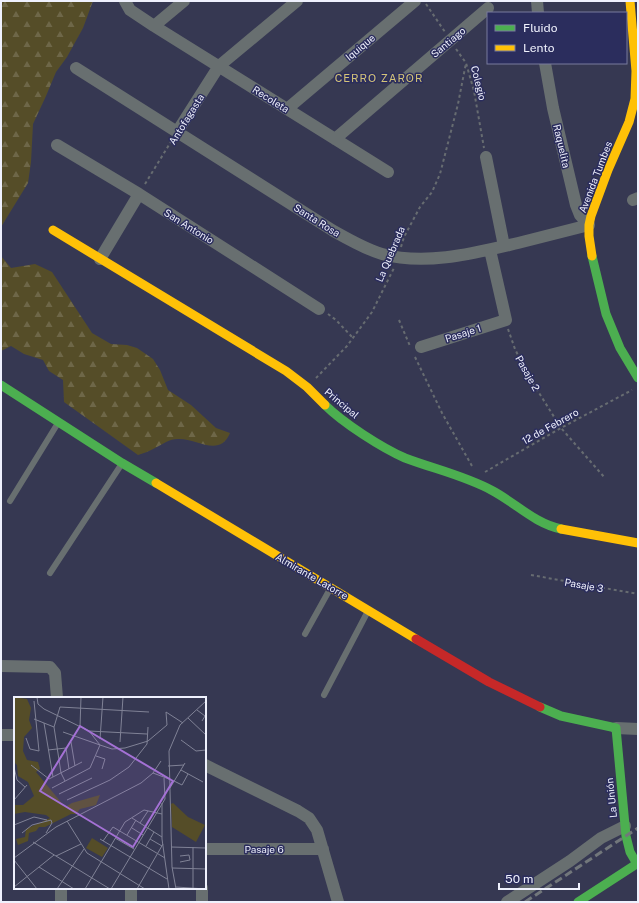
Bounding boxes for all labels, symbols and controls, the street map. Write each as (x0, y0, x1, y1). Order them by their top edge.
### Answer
legend (487, 12, 627, 64)
text: Fluido (523, 21, 558, 35)
street label: Santiago (428, 24, 468, 60)
street label: Iquique (343, 31, 377, 63)
text: Lento (523, 41, 555, 55)
street label: Colegio (469, 64, 489, 102)
district label: CERRO ZAROR (335, 72, 423, 84)
street label: Recoleta (250, 83, 292, 115)
street label: Antofagasta (166, 92, 206, 146)
street label: Raquelita (551, 123, 573, 169)
street label: Avenida Tumbes (576, 139, 614, 215)
street label: Santa Rosa (292, 201, 342, 239)
street label: San Antonio (162, 206, 216, 246)
street label: La Quebrada (373, 224, 407, 284)
street label: Pasaje 1 (444, 322, 482, 344)
street label: Pasaje 2 (513, 353, 543, 393)
street label: Principal (322, 385, 362, 421)
street label: 12 de Febrero (520, 405, 581, 446)
street label: Almirante Latorre (274, 550, 351, 602)
street label: Pasaje 3 (564, 576, 604, 594)
inset map (14, 697, 206, 889)
street label: La Unión (603, 777, 619, 819)
street label: Pasaje 6 (244, 843, 284, 855)
scale bar (499, 865, 579, 891)
text: 50 m (505, 872, 533, 886)

